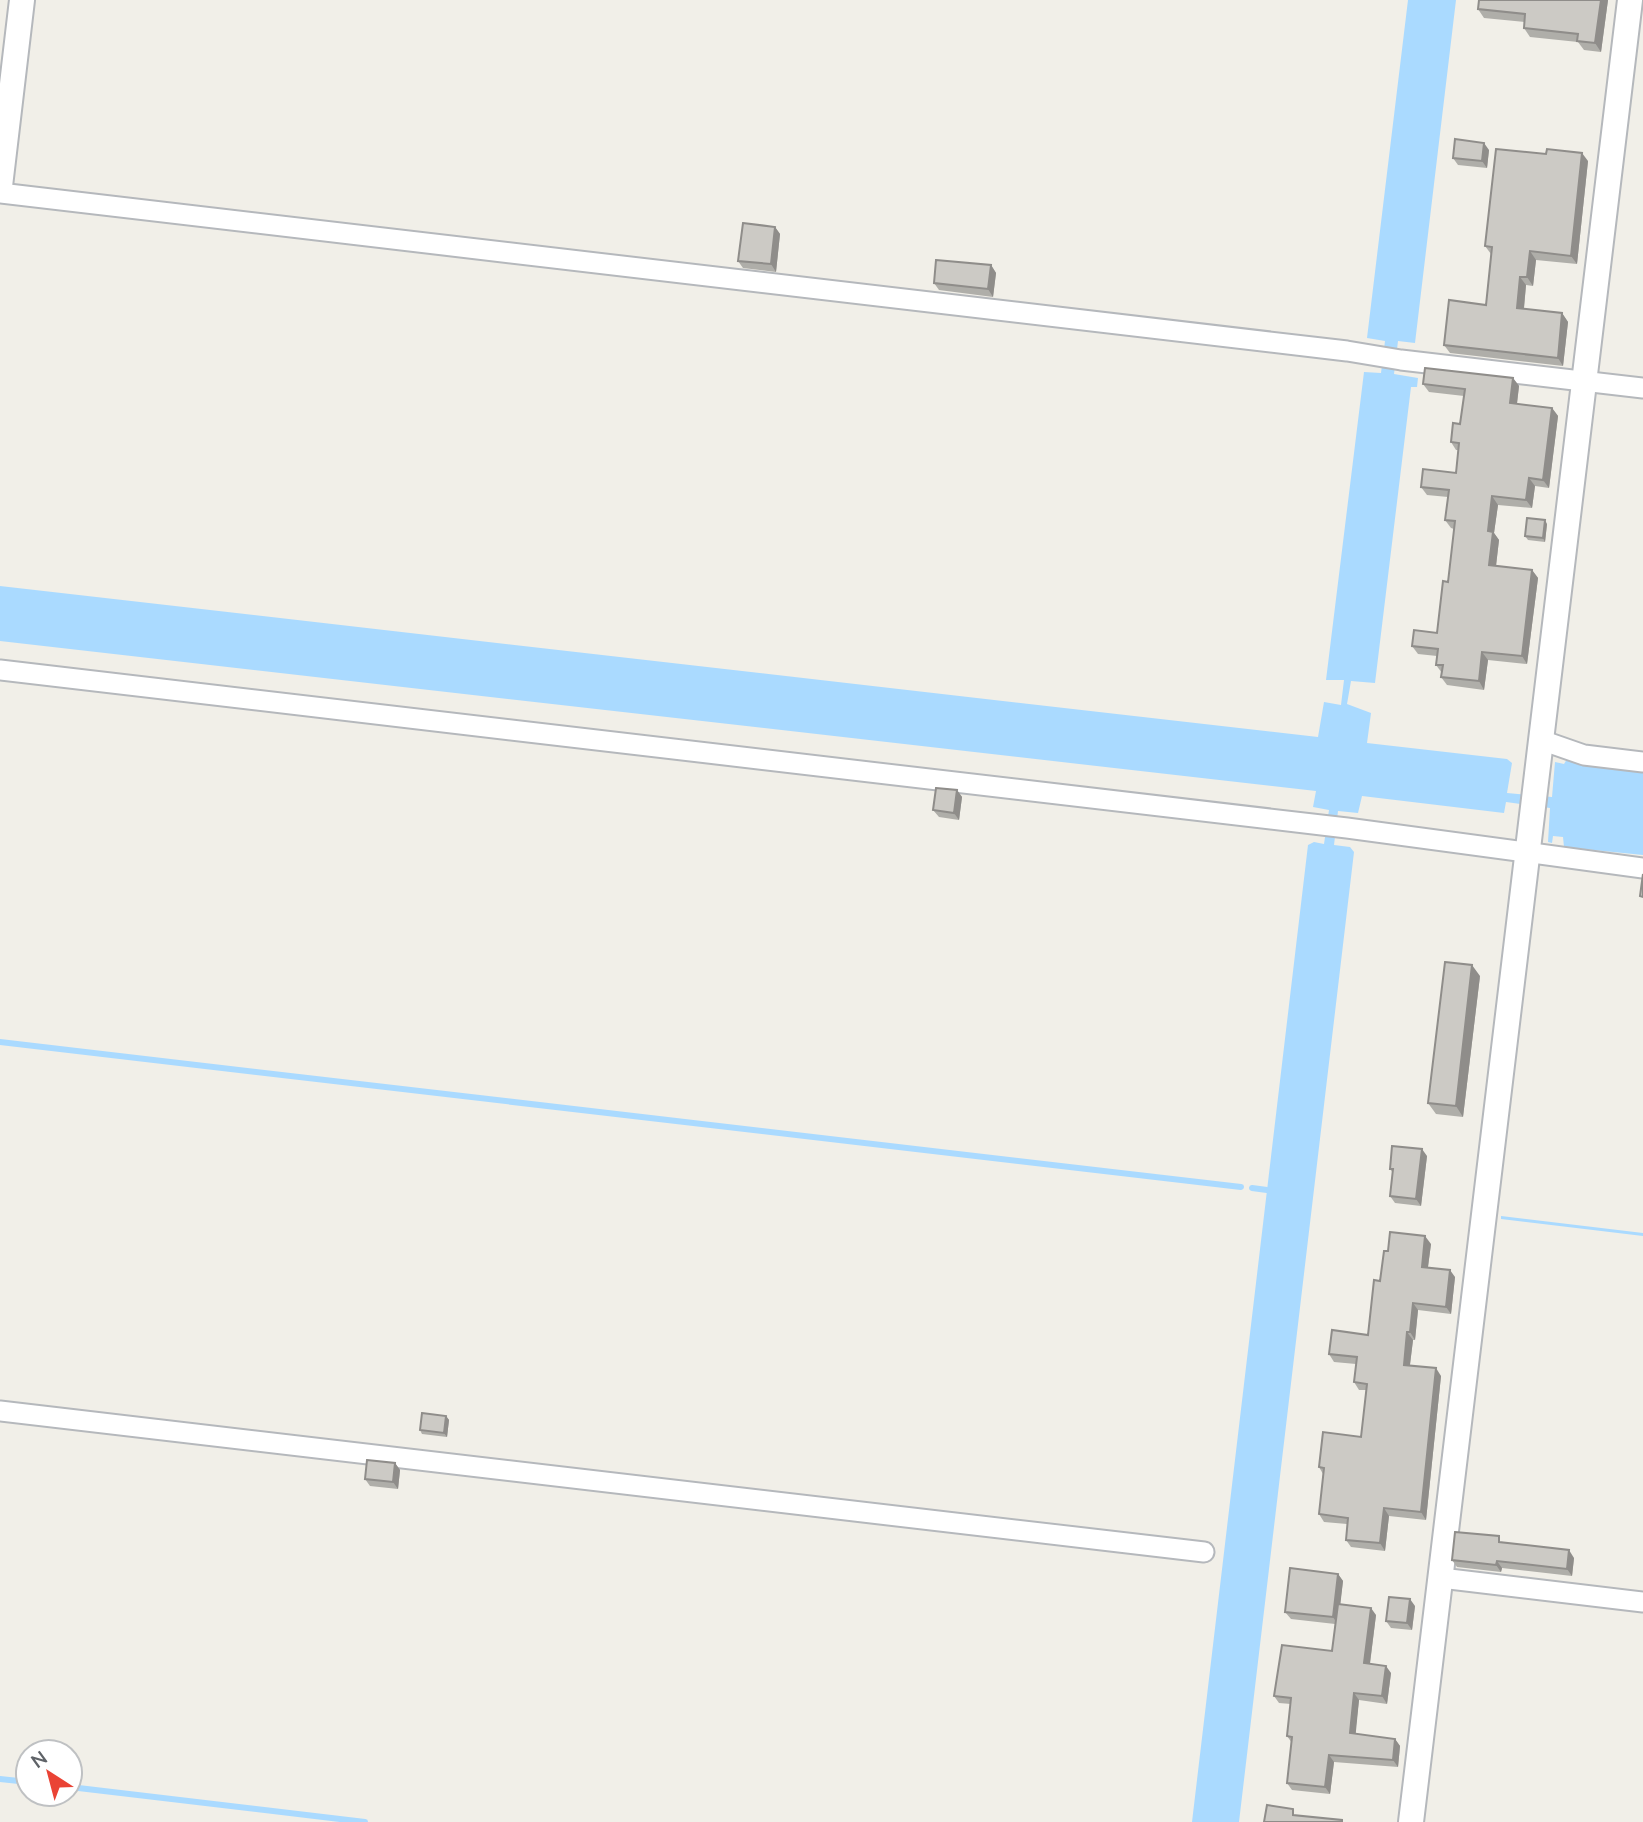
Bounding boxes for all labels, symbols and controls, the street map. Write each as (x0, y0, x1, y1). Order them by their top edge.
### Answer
north arrow (14, 1738, 84, 1808)
text: N (26, 1745, 53, 1775)

